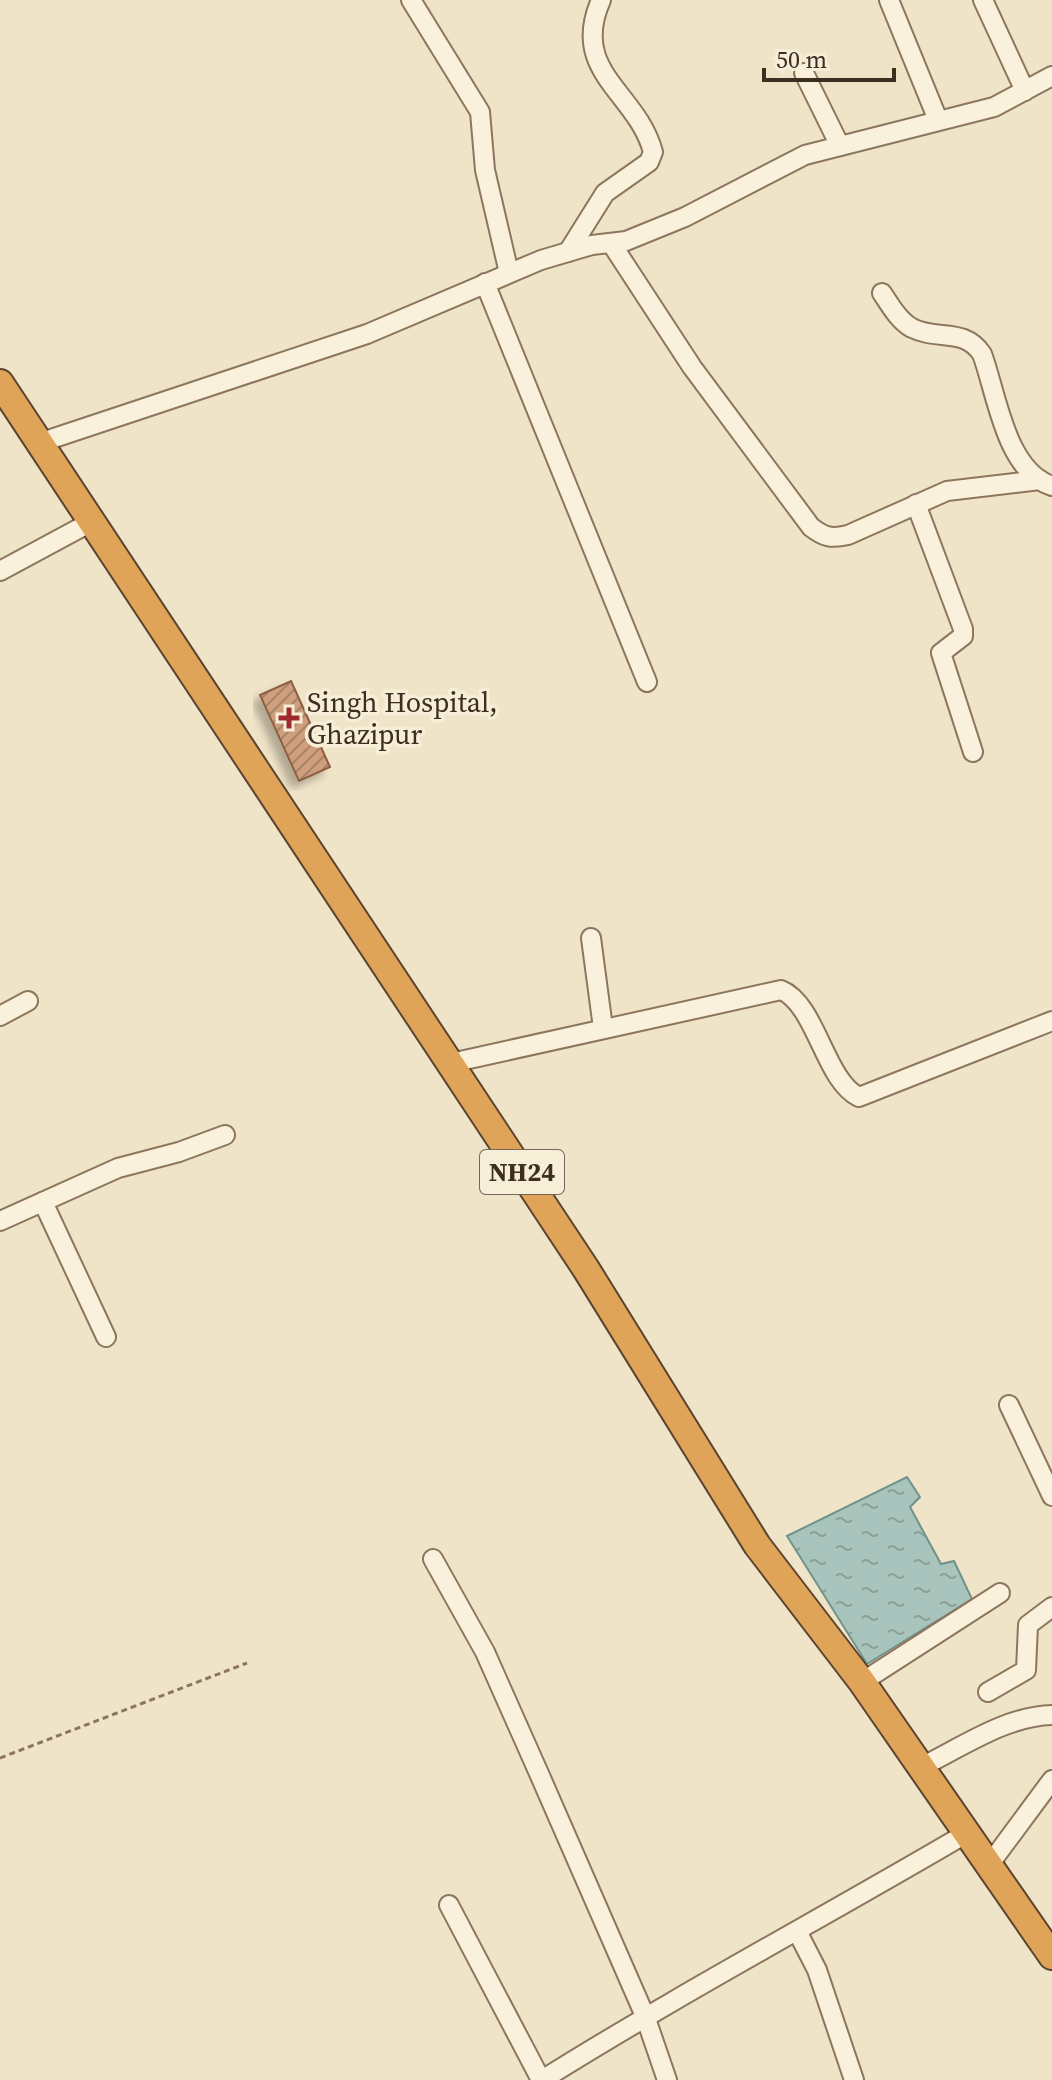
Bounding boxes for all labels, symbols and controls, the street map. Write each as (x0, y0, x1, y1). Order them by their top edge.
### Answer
scale bar (764, 32, 894, 82)
text: 50 m (776, 43, 827, 76)
place label: Singh Hospital, Ghazipur (307, 683, 498, 753)
marker: Singh Hospital, Ghazipur (278, 707, 300, 729)
road number: NH24 (480, 1150, 564, 1194)

